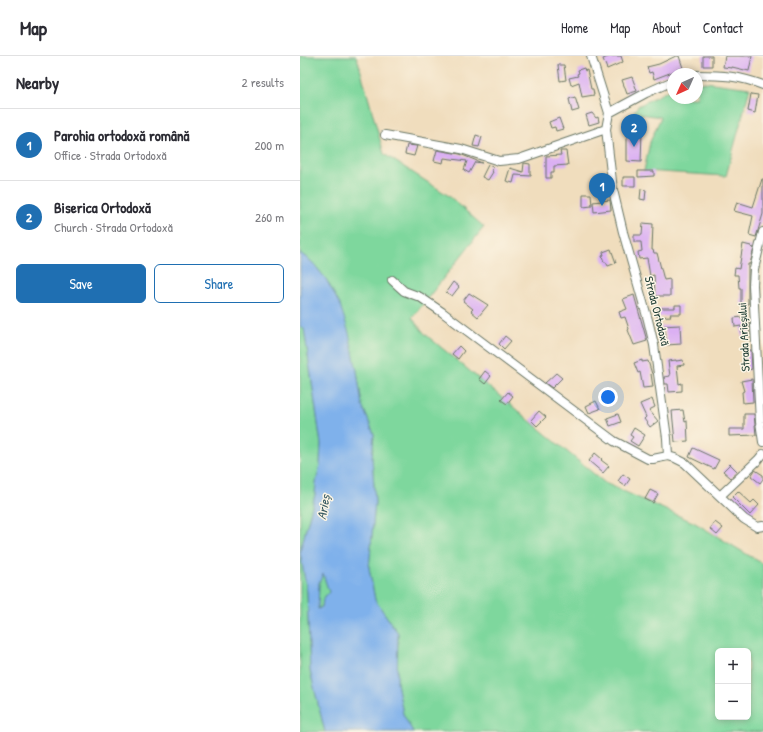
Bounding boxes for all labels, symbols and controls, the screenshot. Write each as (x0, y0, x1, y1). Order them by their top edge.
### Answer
text: Map (20, 15, 47, 41)
text: Home (561, 18, 588, 37)
text: Map (610, 18, 630, 37)
text: About (652, 18, 681, 37)
text: Contact (703, 18, 743, 37)
north arrow (667, 68, 703, 104)
text: Nearby (16, 71, 59, 94)
text: 2 results (242, 73, 284, 91)
pin: 2 (621, 114, 647, 147)
text: Parohia ortodoxă română (54, 125, 189, 146)
text: 1 (27, 136, 31, 154)
text: 200 m (254, 136, 284, 154)
text: Office · Strada Ortodoxă (54, 146, 167, 164)
pin: 1 (589, 173, 615, 206)
text: Biserica Ortodoxă (54, 197, 151, 218)
text: 2 (26, 208, 32, 226)
text: 260 m (255, 208, 284, 226)
text: Church · Strada Ortodoxă (54, 218, 173, 236)
button: Save (16, 264, 146, 303)
button: Share (154, 264, 284, 303)
street label: Strada Ortodoxă (641, 274, 674, 348)
street label: Strada Arieșului (733, 302, 754, 372)
your location (598, 387, 618, 407)
water label: Arieș (312, 492, 334, 521)
map controls (715, 648, 751, 720)
button: + (715, 648, 751, 684)
button: − (715, 684, 751, 720)

